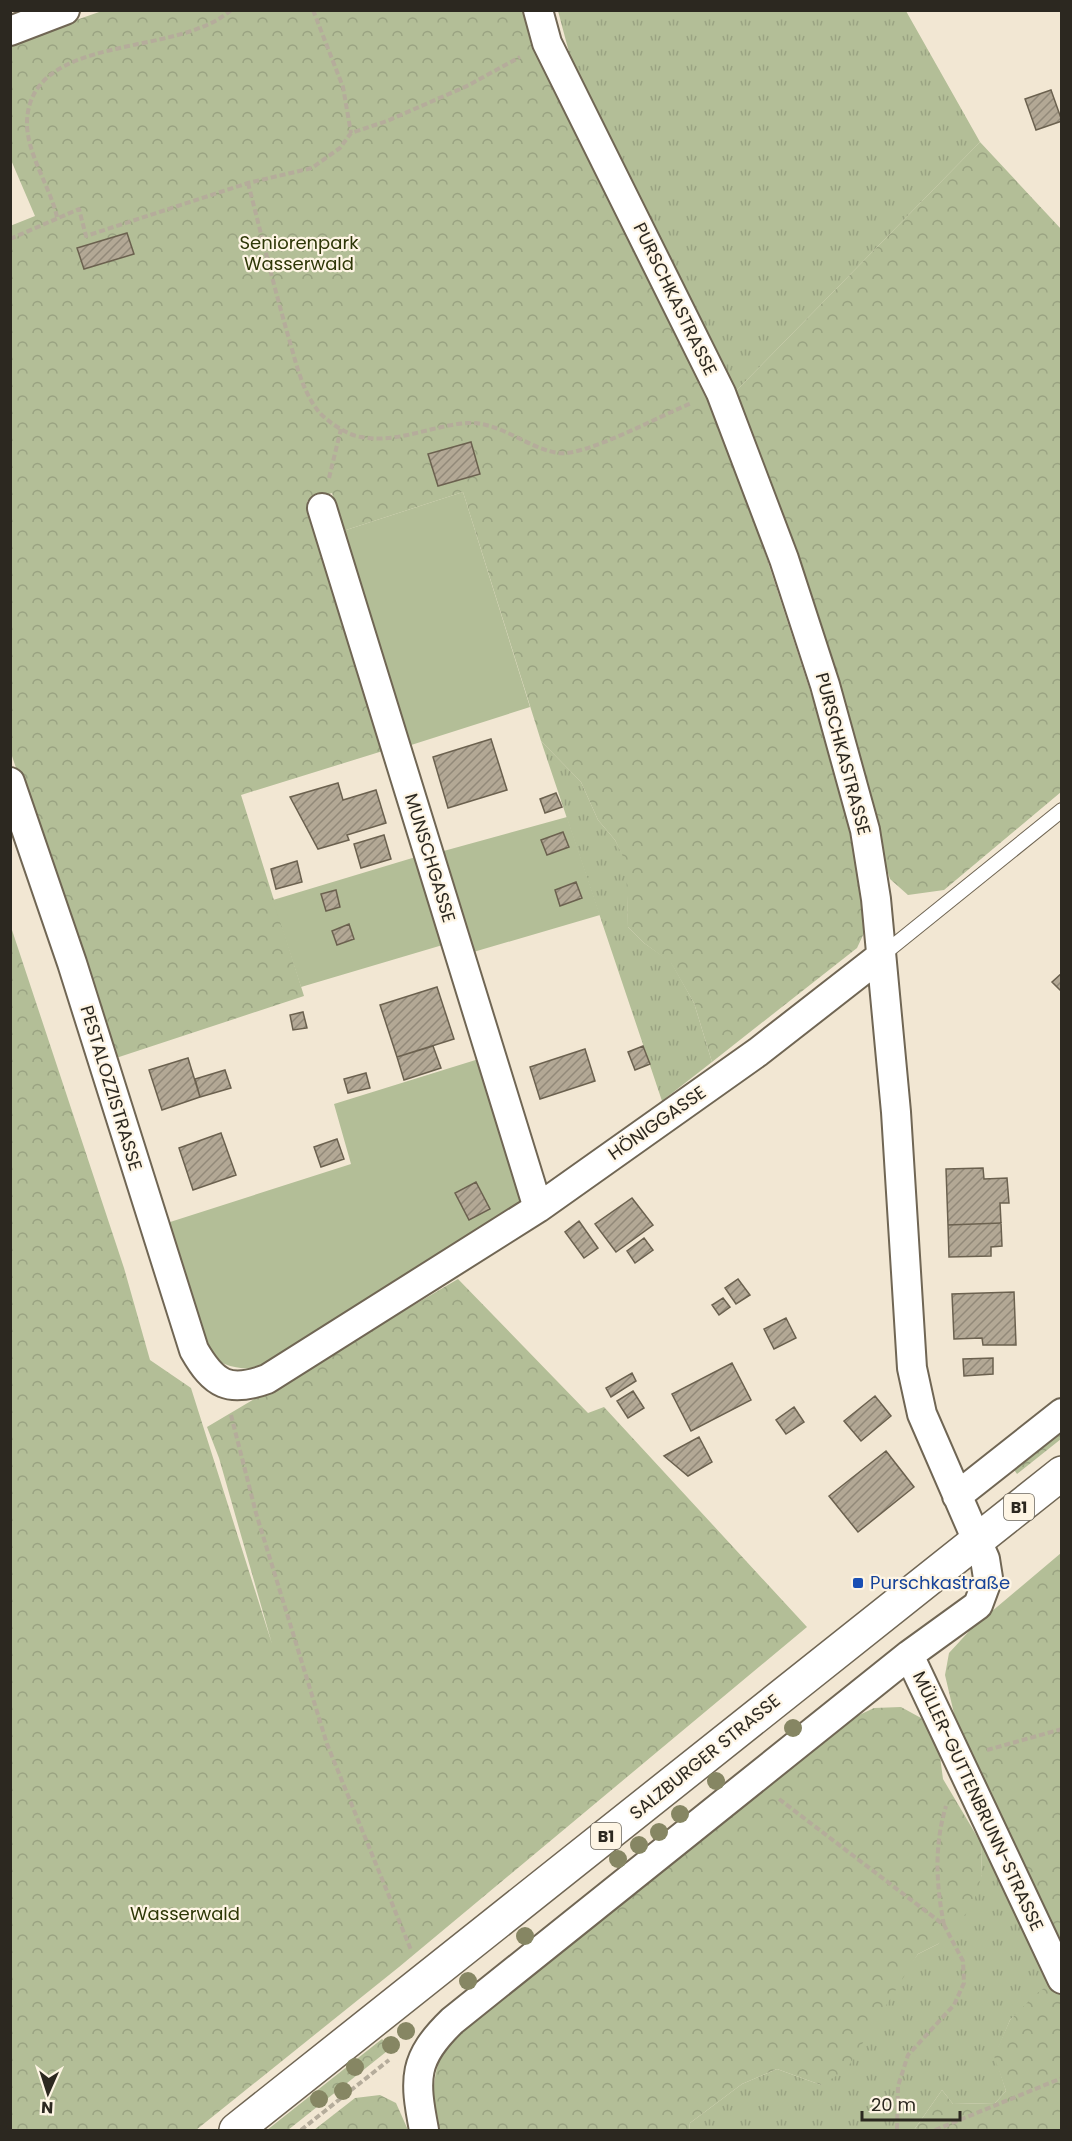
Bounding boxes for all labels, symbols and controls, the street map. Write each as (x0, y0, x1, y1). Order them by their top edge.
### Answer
street label: PURSCHKASTRASSE (628, 218, 723, 379)
park label: Seniorenpark Wasserwald (240, 230, 359, 276)
street label: PURSCHKASTRASSE (810, 670, 877, 838)
street label: MUNSCHGASSE (399, 790, 462, 925)
street label: PESTALOZZISTRASSE (74, 1002, 149, 1174)
street label: HÖNIGGASSE (603, 1080, 711, 1166)
road number: B1 (1004, 1494, 1034, 1520)
place label: Purschkastraße (870, 1570, 1010, 1595)
marker: Purschkastraße (851, 1576, 865, 1590)
street label: MÜLLER-GUTTENBRUNN-STRASSE (907, 1667, 1050, 1935)
street label: SALZBURGER STRASSE (624, 1688, 785, 1825)
road number: B1 (591, 1823, 621, 1849)
park label: Wasserwald (130, 1901, 240, 1926)
north arrow (18, 2063, 78, 2123)
scale bar (862, 2084, 960, 2122)
text: 20 m (871, 2092, 916, 2117)
text: N (41, 2096, 54, 2119)

